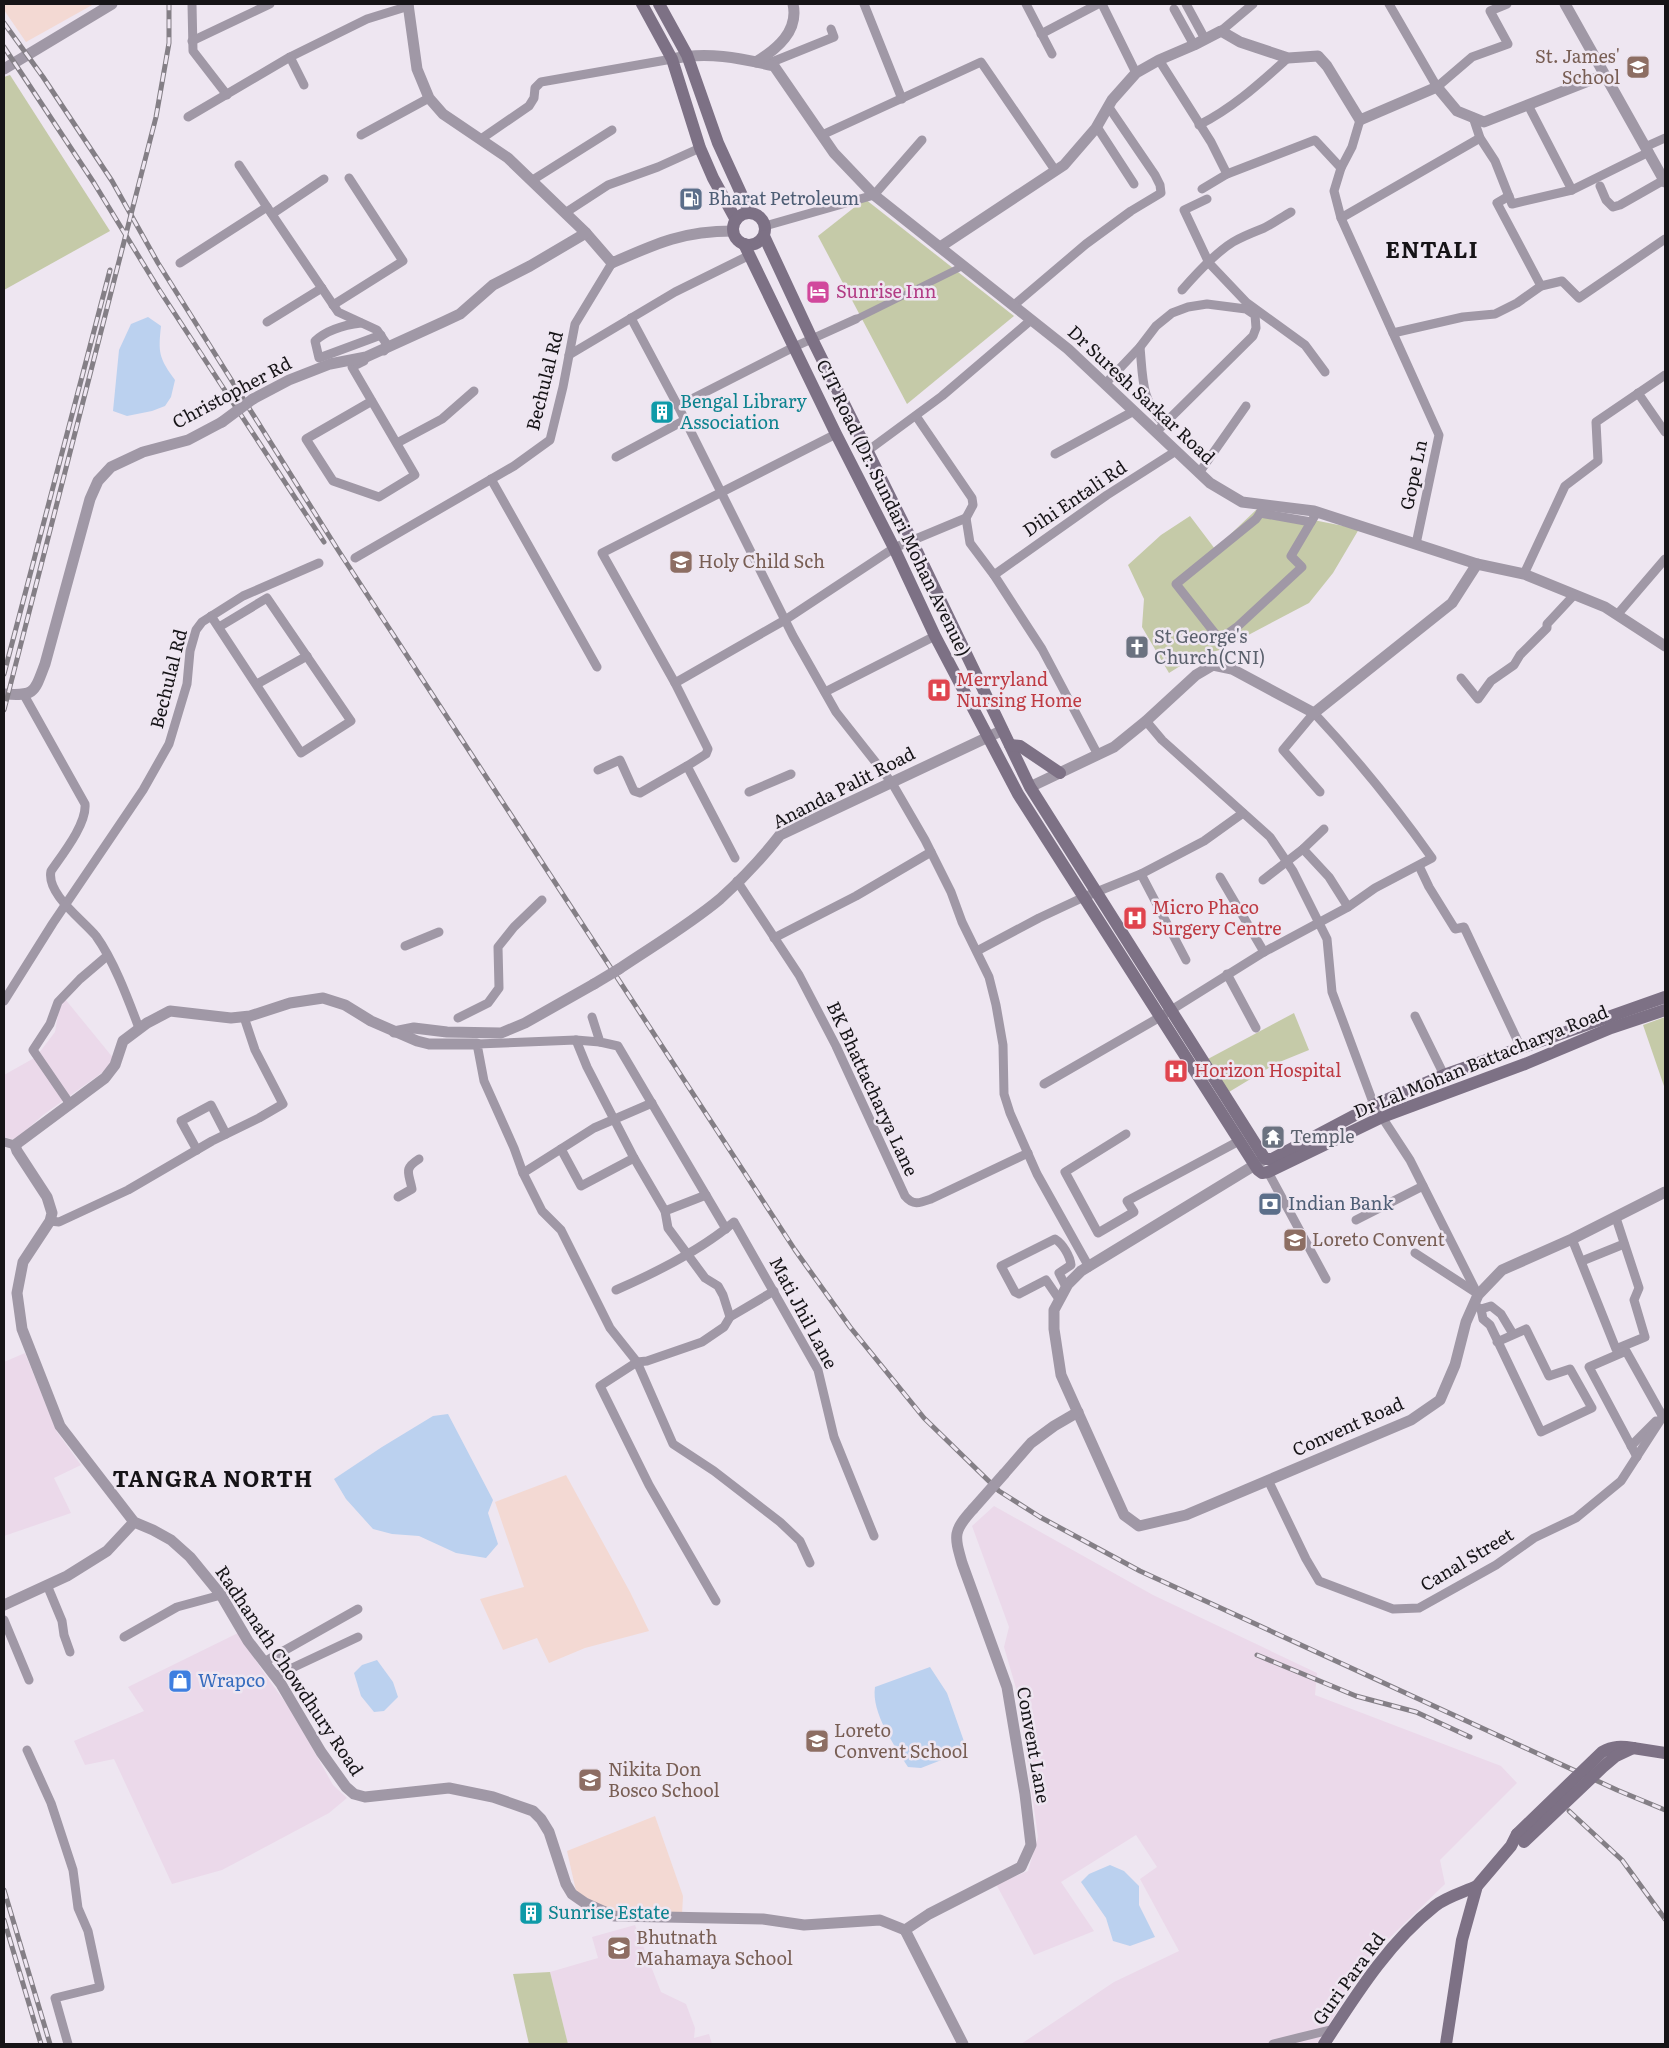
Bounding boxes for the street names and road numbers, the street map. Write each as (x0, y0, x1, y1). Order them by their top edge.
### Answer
street label: Dr Suresh Sarkar Road (1062, 318, 1222, 470)
street label: Bechulal Rd (518, 328, 569, 433)
street label: Christopher Rd (167, 349, 296, 434)
street label: CIT Road (Dr. Sundari Mohan Avenue) (810, 354, 978, 660)
street label: Gope Ln (1392, 437, 1433, 512)
street label: Dihi Entali Rd (1017, 453, 1131, 543)
street label: Bechulal Rd (142, 626, 193, 731)
street label: Ananda Palit Road (767, 739, 919, 834)
street label: BK Bhattacharya Lane (821, 996, 926, 1180)
street label: Dr Lal Mohan Battacharya Road (1349, 997, 1612, 1124)
street label: Mati Jhil Lane (763, 1251, 845, 1373)
street label: Convent Road (1287, 1389, 1407, 1462)
street label: Canal Street (1414, 1520, 1519, 1597)
street label: Radhanath Chowdhury Road (210, 1560, 371, 1781)
street label: Convent Lane (1011, 1684, 1058, 1805)
street label: Guri Para Rd (1305, 1926, 1391, 2030)

